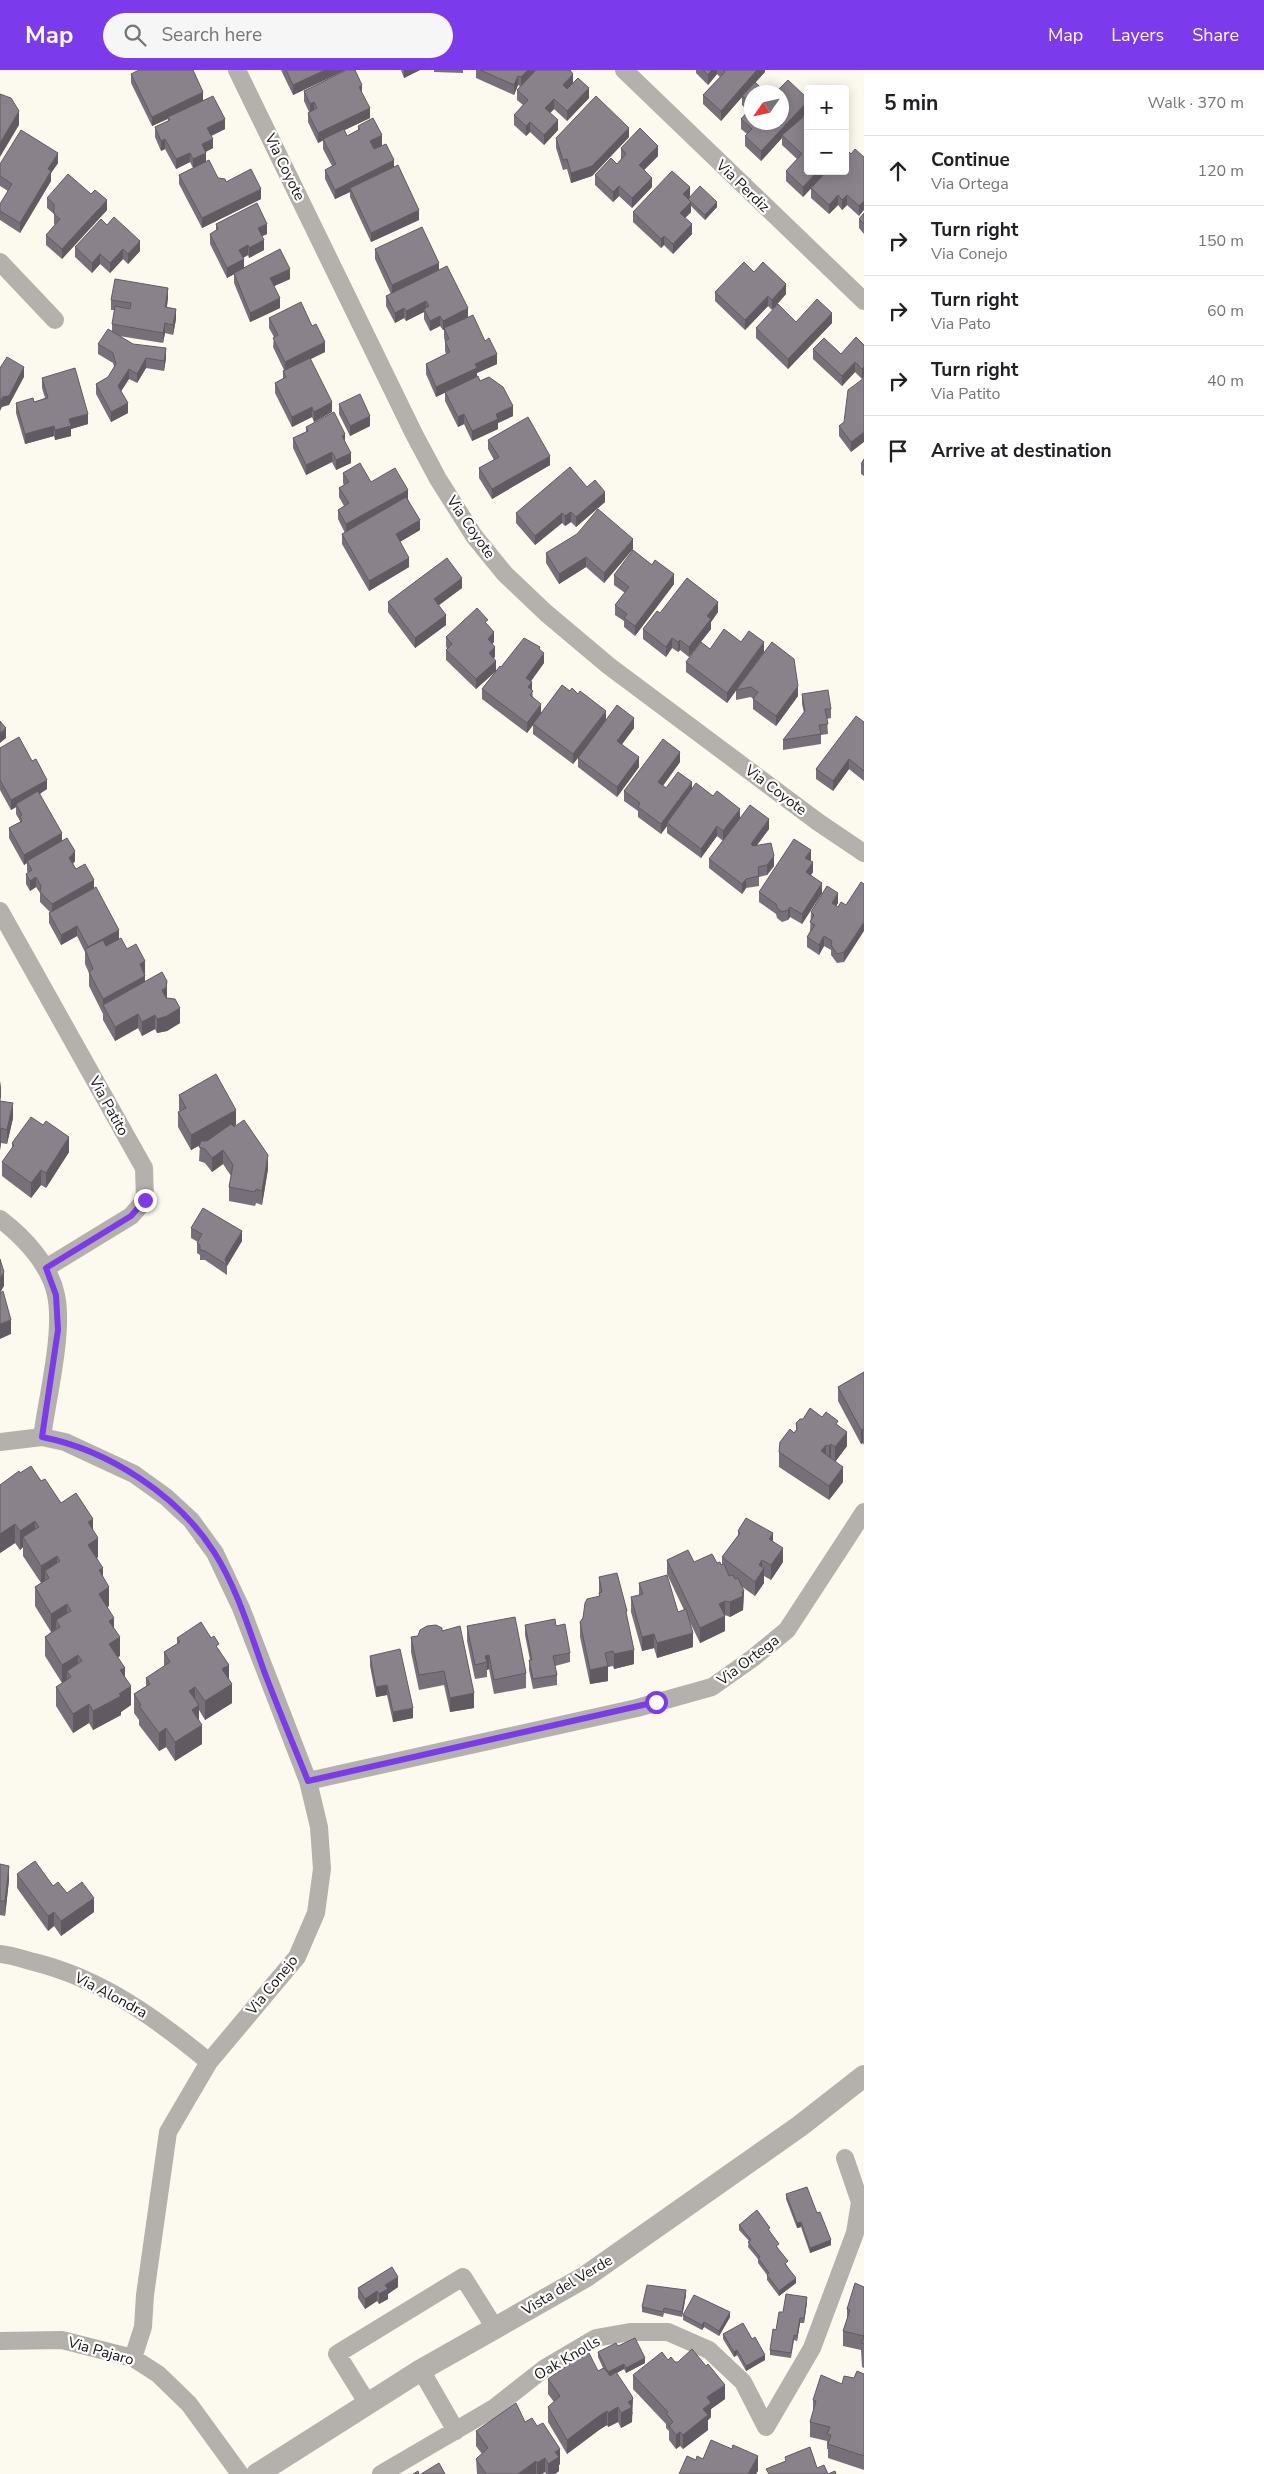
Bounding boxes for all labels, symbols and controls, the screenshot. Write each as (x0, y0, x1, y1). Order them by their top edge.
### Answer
search box (103, 13, 453, 58)
text: Map (25, 19, 73, 51)
icon: search (121, 21, 149, 49)
text: Search here (161, 22, 262, 48)
text: Map (1048, 23, 1083, 47)
text: Layers (1111, 23, 1164, 47)
text: Share (1192, 23, 1239, 47)
north arrow (744, 85, 789, 130)
map controls (804, 85, 849, 175)
button: + (804, 85, 849, 130)
text: 5 min (884, 89, 938, 117)
text: Walk · 370 m (1148, 92, 1244, 114)
street label: Via Coyote (260, 129, 310, 204)
button: − (804, 130, 849, 175)
text: Continue (931, 147, 1010, 173)
street label: Via Perdiz (711, 155, 774, 217)
icon: ahead (884, 157, 912, 185)
text: 120 m (1197, 160, 1244, 182)
text: Via Ortega (931, 173, 1009, 195)
text: Turn right (931, 217, 1018, 243)
icon: right (884, 227, 912, 255)
text: 150 m (1197, 230, 1244, 252)
text: Via Conejo (931, 243, 1008, 265)
text: Turn right (931, 287, 1018, 313)
icon: right (884, 297, 912, 325)
text: 60 m (1207, 300, 1244, 322)
text: Via Pato (931, 313, 991, 335)
text: Turn right (931, 357, 1018, 383)
icon: right (884, 367, 912, 395)
text: 40 m (1207, 370, 1244, 392)
text: Via Patito (931, 383, 1000, 405)
icon: arrive (884, 437, 912, 465)
text: Arrive at destination (931, 438, 1112, 464)
street label: Via Coyote (441, 491, 500, 562)
street label: Via Coyote (740, 760, 811, 820)
street label: Via Patito (84, 1072, 133, 1139)
route end (134, 1189, 157, 1212)
street label: Via Ortega (712, 1630, 783, 1690)
route start (645, 1691, 668, 1714)
street label: Via Conejo (241, 1951, 302, 2020)
street label: Via Alondra (70, 1967, 151, 2023)
street label: Vista del Verde (517, 2250, 616, 2320)
street label: Oak Knolls (530, 2331, 604, 2385)
street label: Via Pajaro (65, 2332, 136, 2370)

